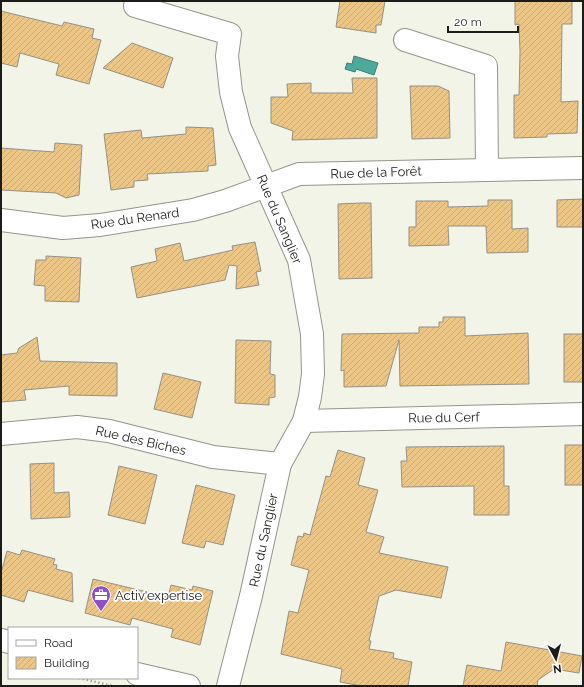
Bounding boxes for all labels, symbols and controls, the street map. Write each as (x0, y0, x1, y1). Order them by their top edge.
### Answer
scale bar (448, 8, 518, 34)
text: 20 m (454, 15, 482, 29)
street label: Rue de la Forêt (330, 163, 423, 182)
street label: Rue du Sanglier (254, 172, 305, 266)
street label: Rue du Renard (90, 205, 180, 232)
street label: Rue du Cerf (408, 409, 481, 426)
street label: Rue des Biches (94, 423, 188, 458)
street label: Rue du Sanglier (246, 491, 281, 588)
office icon: Activ'expertise (90, 584, 112, 612)
place label: Activ'expertise (115, 588, 203, 603)
legend (8, 627, 138, 679)
text: Road (44, 636, 73, 650)
north arrow (536, 639, 576, 679)
text: Building (44, 656, 90, 670)
text: N (552, 661, 562, 675)

